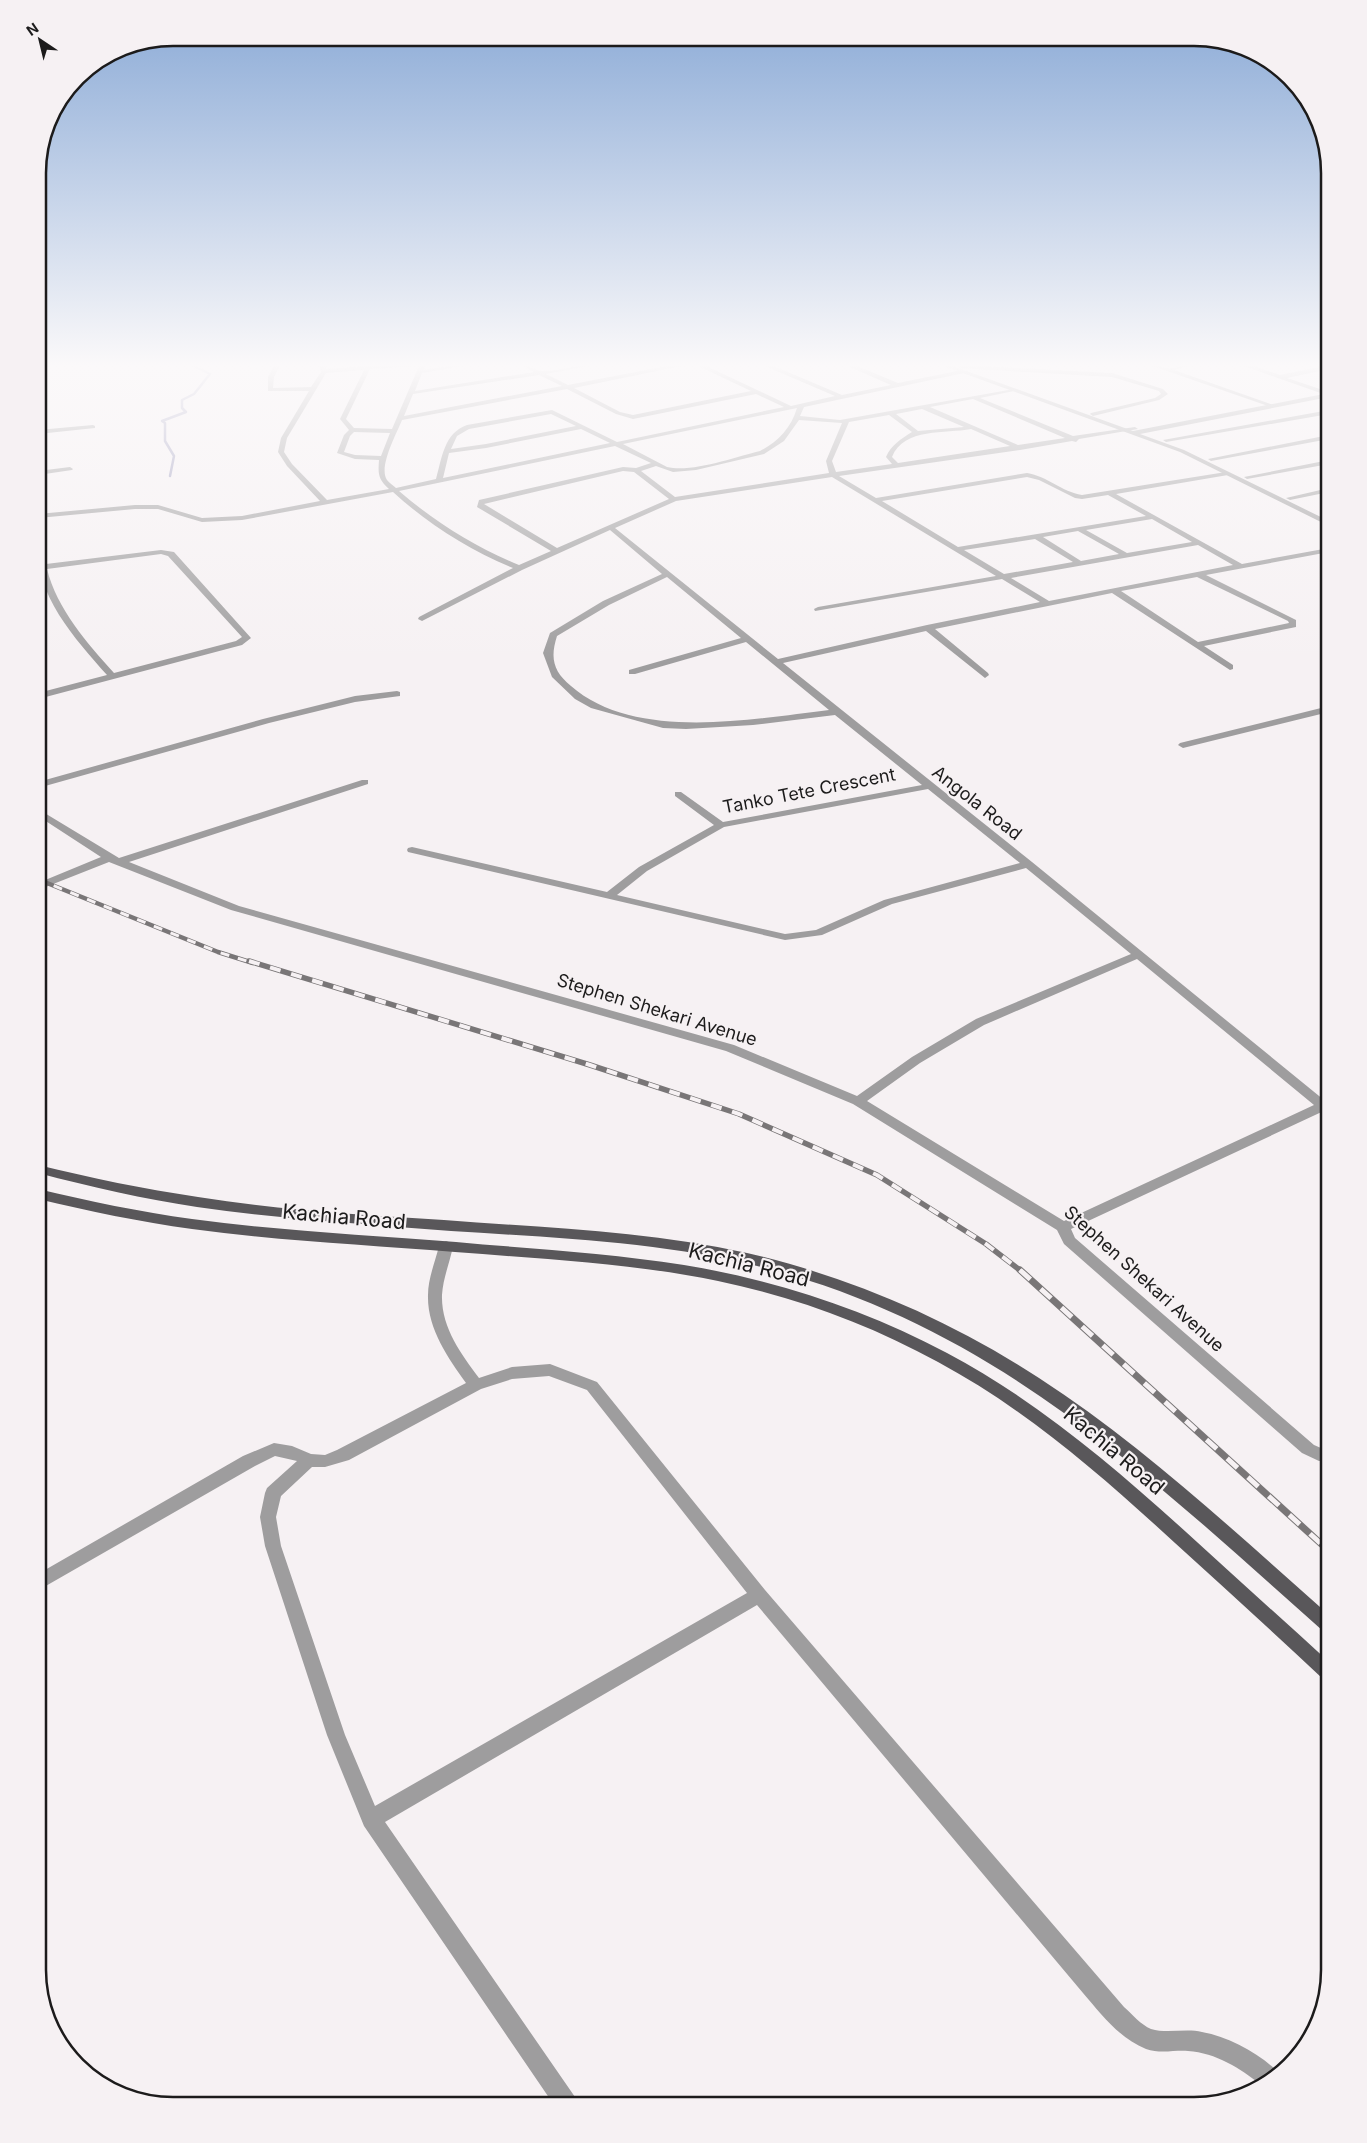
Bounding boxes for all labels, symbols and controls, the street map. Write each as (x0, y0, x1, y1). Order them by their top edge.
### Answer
north arrow (15, 15, 65, 65)
text: N (23, 19, 42, 39)
street label: Angola Road (928, 761, 1026, 844)
street label: Tanko Tete Crescent (721, 763, 897, 818)
street label: Stephen Shekari Avenue (555, 969, 760, 1050)
street label: Kachia Road (281, 1199, 407, 1234)
street label: Stephen Shekari Avenue (1060, 1201, 1229, 1356)
street label: Kachia Road (686, 1237, 812, 1292)
street label: Kachia Road (1059, 1401, 1170, 1500)

